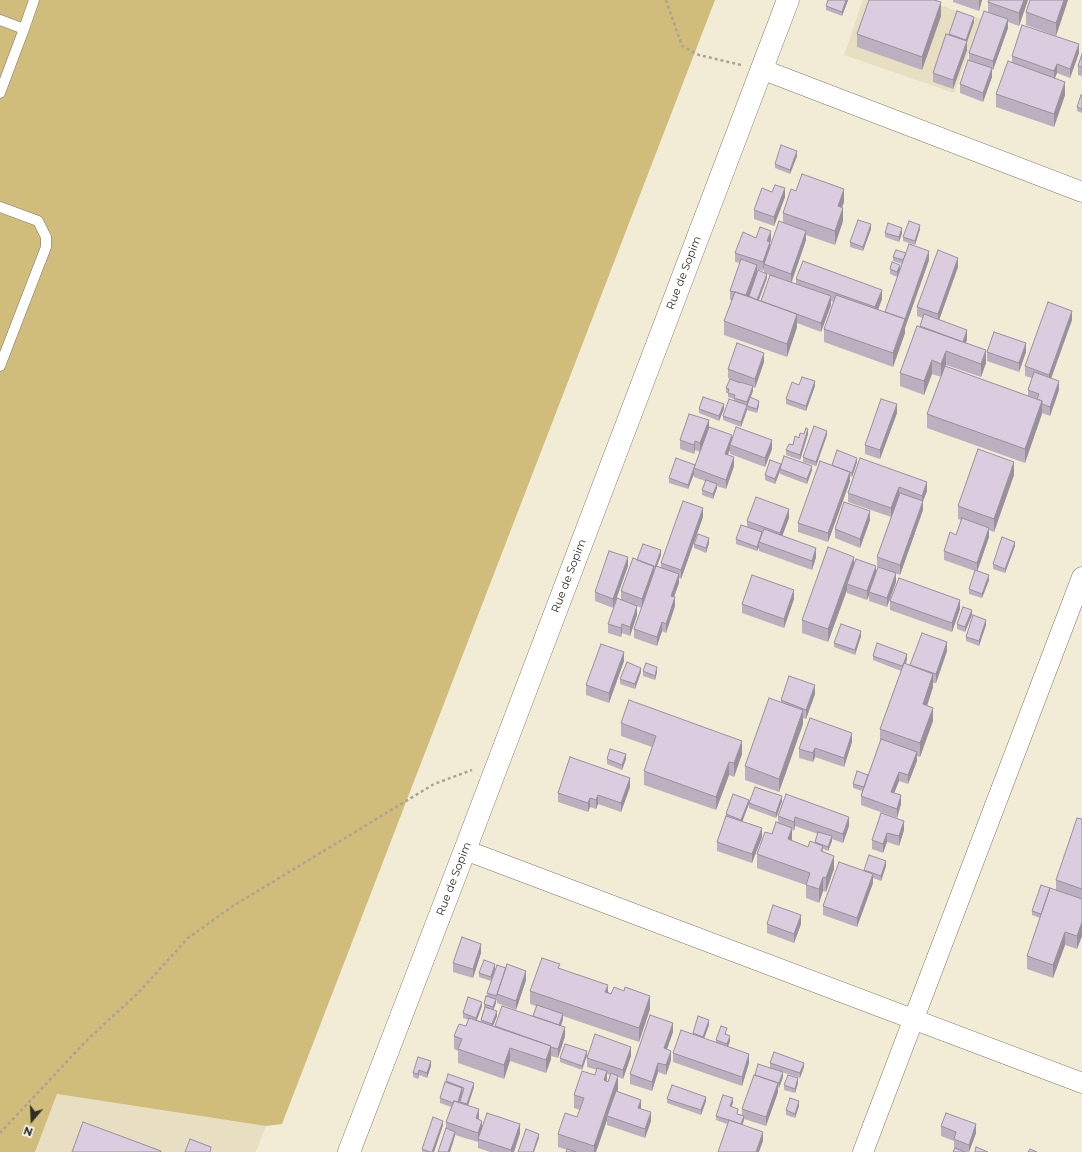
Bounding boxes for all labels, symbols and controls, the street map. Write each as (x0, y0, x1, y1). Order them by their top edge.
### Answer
street label: Rue de Sopim (664, 234, 704, 312)
street label: Rue de Sopim (549, 537, 589, 615)
street label: Rue de Sopim (434, 840, 474, 918)
north arrow (12, 1100, 52, 1140)
text: N (22, 1123, 35, 1139)

